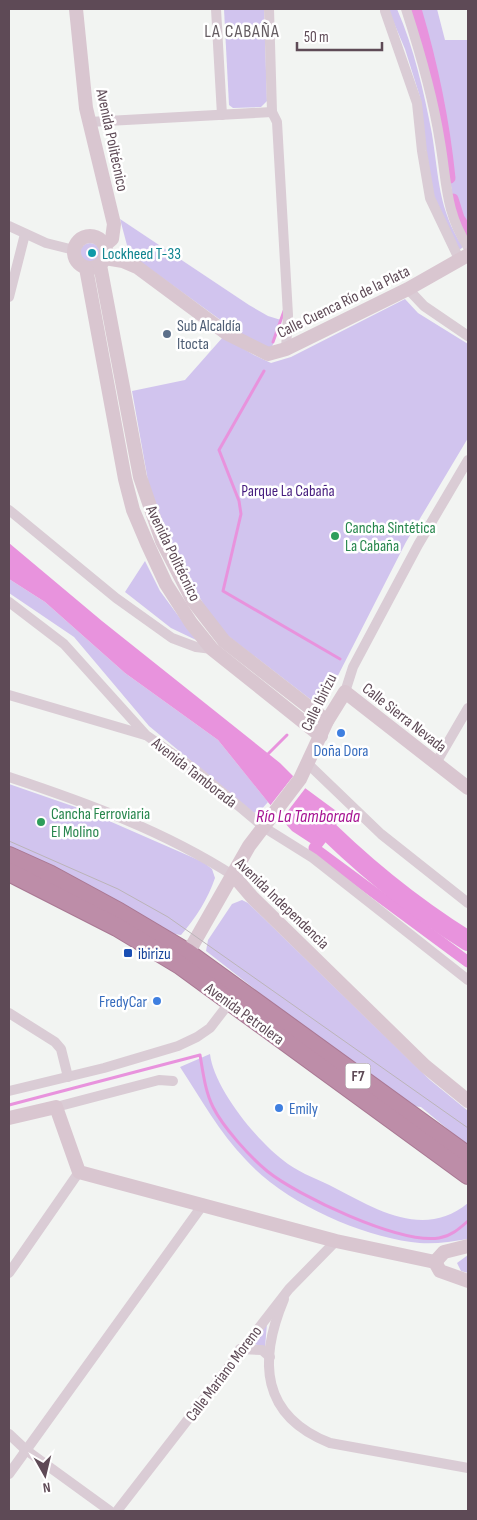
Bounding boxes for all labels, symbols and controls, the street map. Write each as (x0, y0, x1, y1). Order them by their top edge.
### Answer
scale bar (297, 20, 382, 52)
district label: LA CABAÑA (204, 21, 280, 42)
text: 50 m (304, 28, 329, 47)
street label: Avenida Politécnico (91, 86, 132, 193)
place label: Lockheed T-33 (102, 245, 181, 264)
marker: Lockheed T-33 (86, 247, 98, 259)
street label: Calle Cuenca Río de la Plata (274, 262, 413, 343)
place label: Sub Alcaldía Itocta (177, 317, 241, 354)
marker: Sub Alcaldía Itocta (161, 328, 173, 340)
park label: Parque La Cabaña (241, 482, 335, 501)
street label: Avenida Politécnico (141, 502, 204, 605)
place label: Cancha Sintética La Cabaña (345, 519, 436, 556)
marker: Cancha Sintética La Cabaña (329, 530, 341, 542)
street label: Calle Ibirizu (297, 671, 341, 734)
street label: Calle Sierra Nevada (358, 679, 450, 757)
marker: Doña Dora (335, 727, 347, 739)
street label: Avenida Tamborada (147, 733, 240, 812)
place label: Doña Dora (313, 742, 369, 761)
place label: Cancha Ferroviaria El Molino (51, 805, 150, 842)
water label: Río La Tamborada (256, 806, 361, 827)
marker: Cancha Ferroviaria El Molino (35, 816, 47, 828)
street label: Avenida Independencia (230, 854, 333, 954)
place label: ibirizu (138, 945, 171, 964)
marker: ibirizu (122, 947, 134, 959)
street label: Avenida Petrolera (200, 979, 287, 1049)
place label: FredyCar (99, 993, 147, 1012)
marker: FredyCar (151, 995, 163, 1007)
road number: F7 (346, 1064, 370, 1088)
place label: Emily (289, 1100, 318, 1119)
marker: Emily (273, 1102, 285, 1114)
street label: Calle Mariano Moreno (182, 1323, 266, 1425)
north arrow (20, 1450, 70, 1500)
text: N (42, 1478, 52, 1496)

